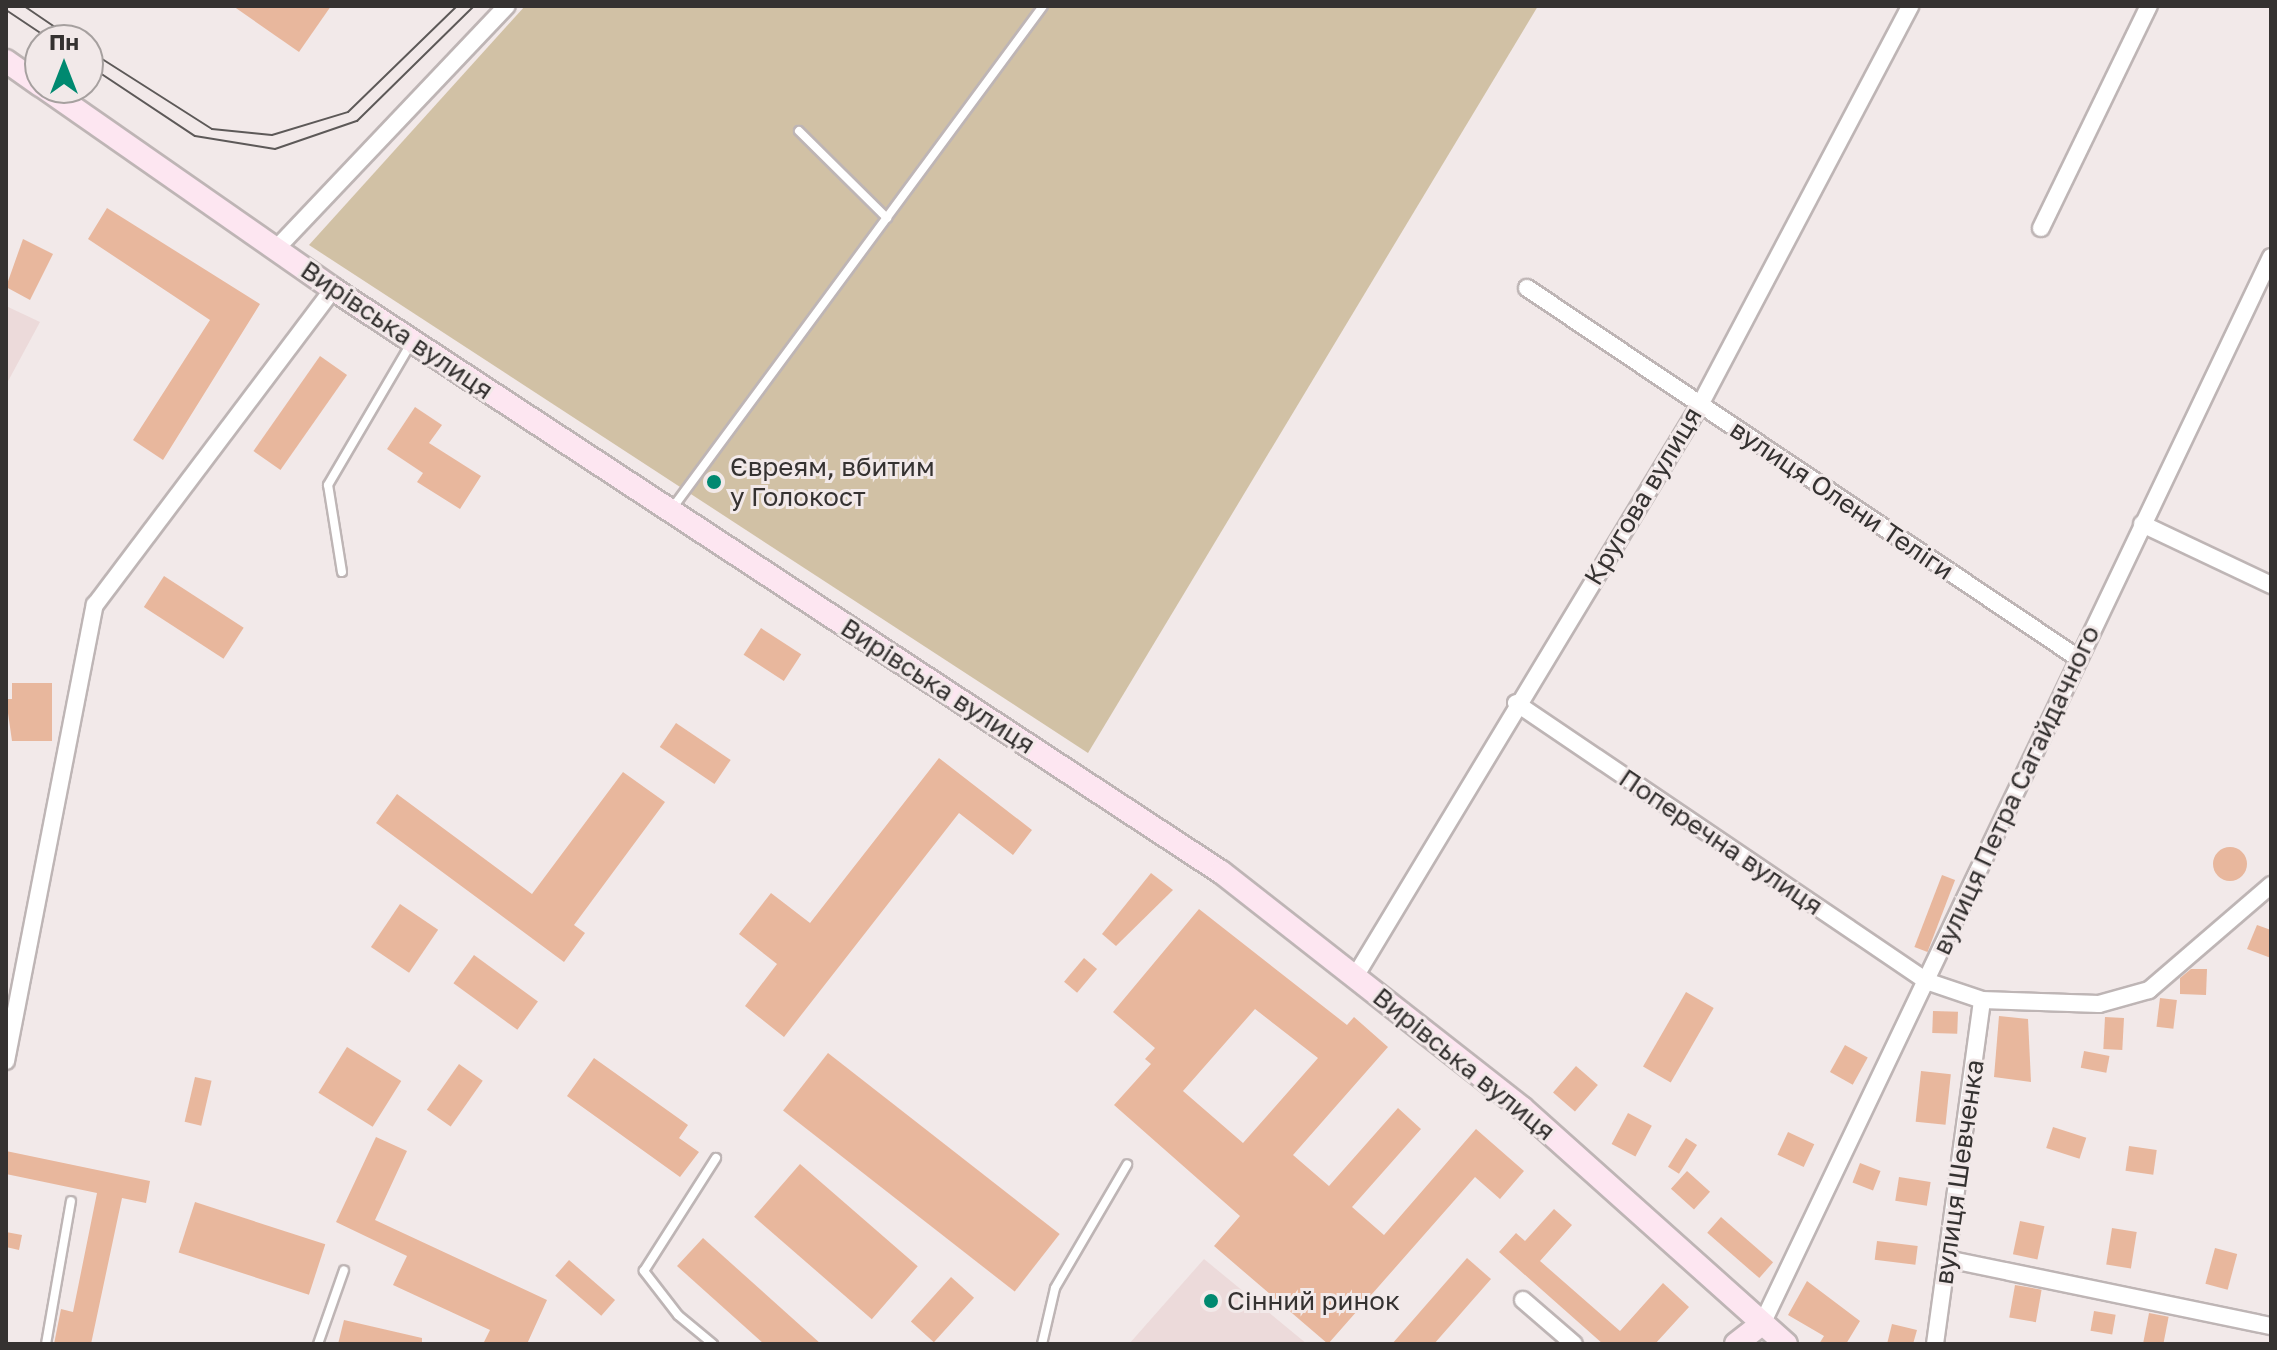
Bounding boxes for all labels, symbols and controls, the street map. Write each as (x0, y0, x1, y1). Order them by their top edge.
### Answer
north arrow (24, 24, 104, 104)
text: Пн (49, 28, 79, 55)
street label: Вирівська вулиця (295, 254, 499, 406)
street label: Кругова вулиця (1578, 401, 1708, 591)
street label: вулиця Олени Теліги (1724, 414, 1960, 586)
place label: Євреям, вбитим у Голокост (730, 451, 935, 512)
marker: Євреям, вбитим у Голокост (705, 473, 723, 491)
street label: Вирівська вулиця (835, 612, 1041, 760)
street label: вулиця Петра Сагайдачного (1926, 621, 2106, 959)
street label: Поперечна вулиця (1613, 762, 1829, 922)
street label: Вирівська вулиця (1367, 981, 1561, 1147)
street label: вулиця Шевченка (1928, 1058, 1990, 1286)
place label: Сінний ринок (1227, 1285, 1400, 1317)
marker: Сінний ринок (1202, 1292, 1220, 1310)

